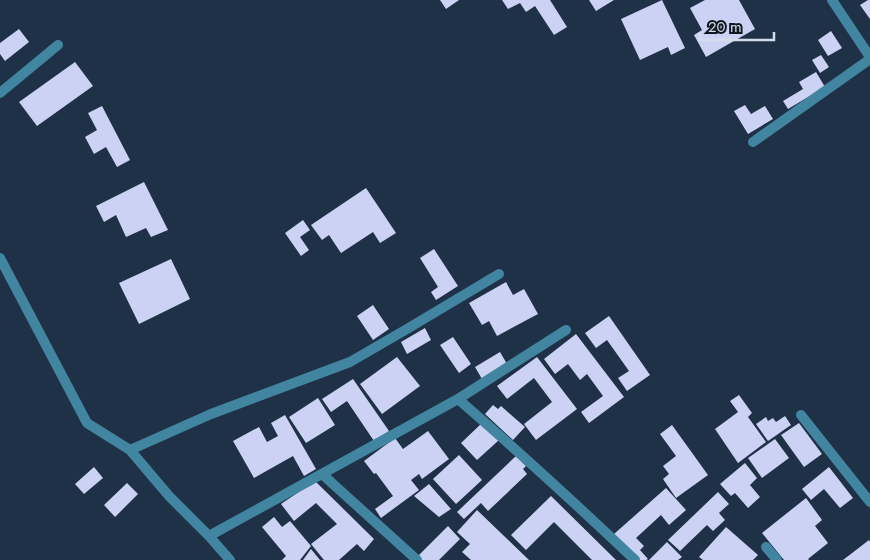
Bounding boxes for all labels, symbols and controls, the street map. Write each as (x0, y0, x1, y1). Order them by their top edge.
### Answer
scale bar (700, 10, 774, 42)
text: 20 m (708, 16, 742, 38)

